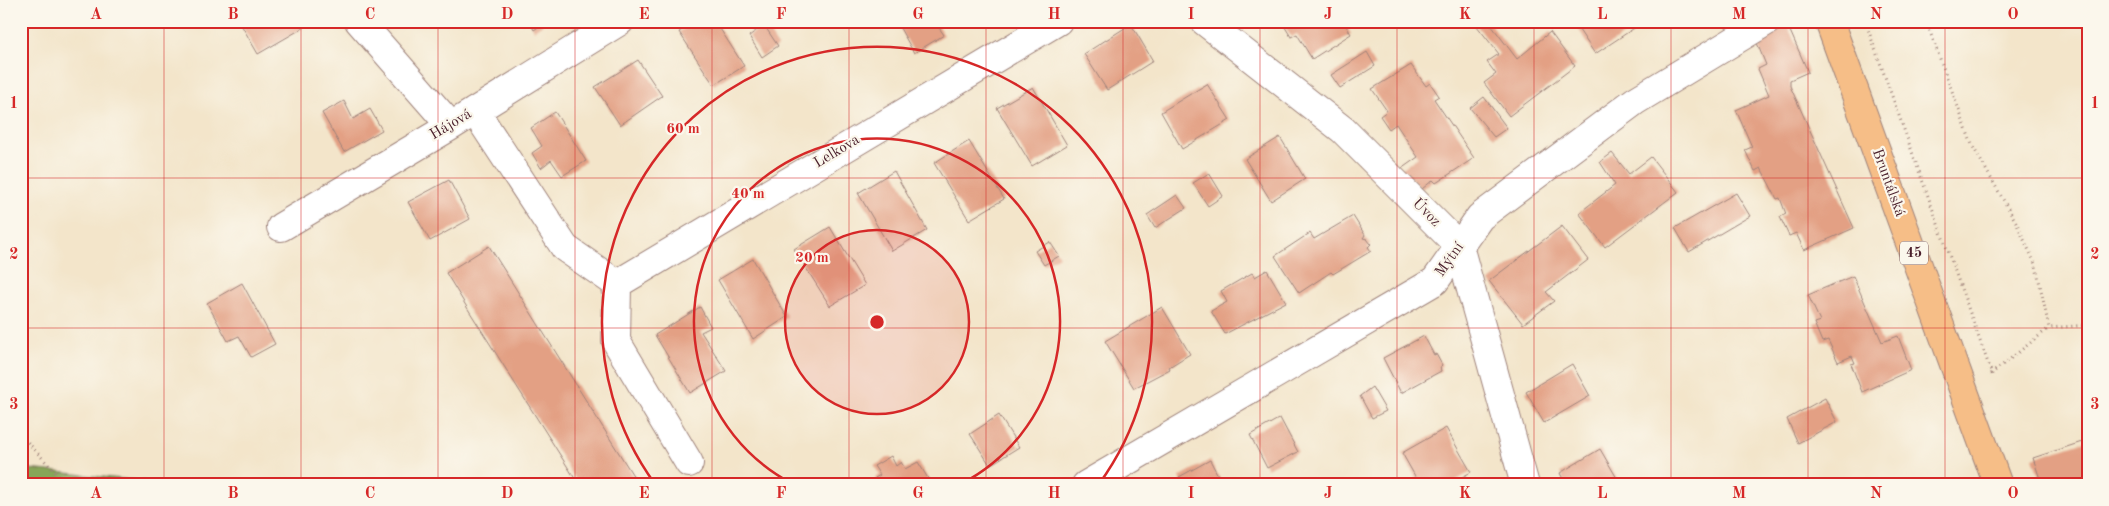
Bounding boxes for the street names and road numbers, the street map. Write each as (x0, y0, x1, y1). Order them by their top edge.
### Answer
street label: Hájová (428, 106, 475, 143)
street label: Lelkova (811, 132, 863, 171)
street label: Bruntálská (1869, 147, 1907, 219)
street label: Úvoz (1409, 193, 1446, 230)
street label: Mýtní (1433, 239, 1468, 280)
road number: 45 (1900, 242, 1928, 264)

